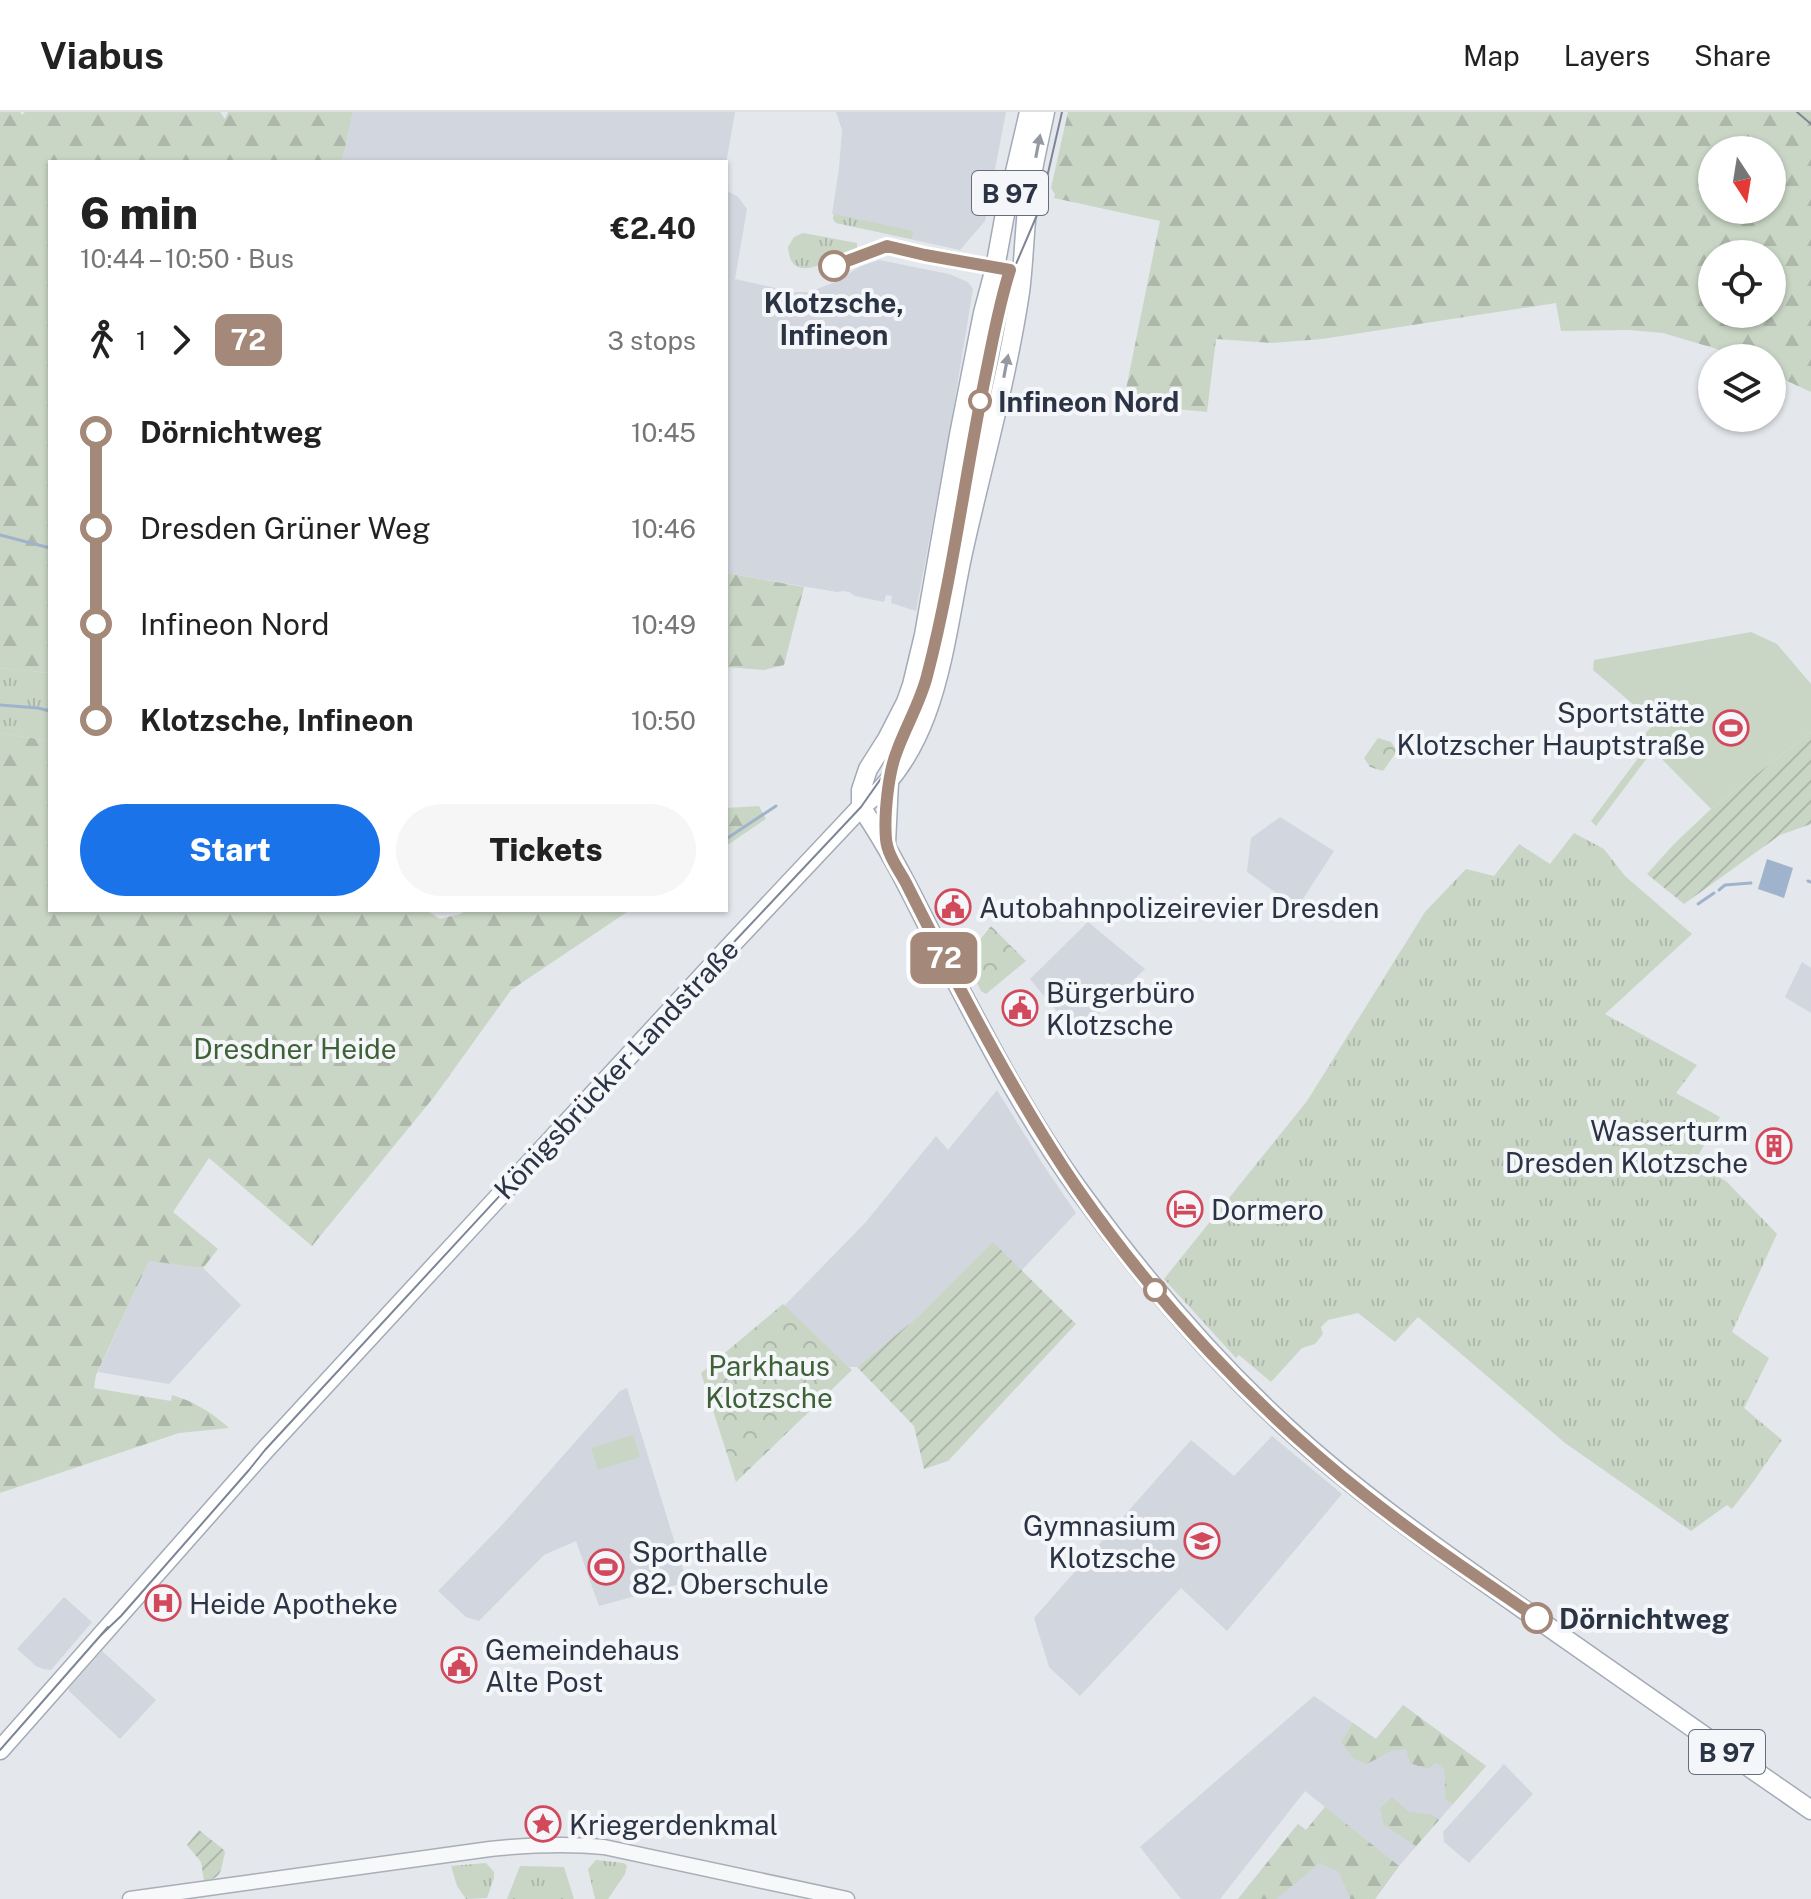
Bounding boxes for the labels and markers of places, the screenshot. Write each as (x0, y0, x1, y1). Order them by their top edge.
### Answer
marker: Klotzsche, Infineon (819, 251, 849, 281)
place label: Klotzsche, Infineon (764, 286, 904, 351)
place label: Infineon Nord (998, 385, 1179, 418)
marker: Infineon Nord (969, 390, 991, 412)
place label: Sportstätte Klotzscher Hauptstraße (1396, 696, 1705, 761)
sports icon: Sportstätte Klotzscher Hauptstraße (1712, 709, 1750, 747)
public building icon: Autobahnpolizeirevier Dresden (934, 888, 972, 926)
place label: Autobahnpolizeirevier Dresden (979, 891, 1379, 924)
place label: Bürgerbüro Klotzsche (1046, 976, 1195, 1041)
public building icon: Bürgerbüro Klotzsche (1001, 989, 1039, 1027)
place label: Wasserturm Dresden Klotzsche (1505, 1114, 1748, 1179)
building icon: Wasserturm Dresden Klotzsche (1755, 1127, 1793, 1165)
hotel icon: Dormero (1166, 1190, 1204, 1228)
place label: Dormero (1211, 1193, 1324, 1226)
unlabelled marker (1144, 1279, 1166, 1301)
place label: Gymnasium Klotzsche (1023, 1509, 1176, 1574)
school or university icon: Gymnasium Klotzsche (1183, 1522, 1221, 1560)
place label: Sporthalle 82. Oberschule (632, 1535, 829, 1600)
sports icon: Sporthalle 82. Oberschule (587, 1548, 625, 1586)
hospital icon: Heide Apotheke (144, 1584, 182, 1622)
place label: Heide Apotheke (189, 1587, 398, 1620)
place label: Dörnichtweg (1559, 1602, 1729, 1635)
marker: Dörnichtweg (1522, 1603, 1552, 1633)
place label: Gemeindehaus Alte Post (485, 1633, 679, 1698)
public building icon: Gemeindehaus Alte Post (440, 1646, 478, 1684)
place icon: Kriegerdenkmal (524, 1805, 562, 1843)
place label: Kriegerdenkmal (569, 1808, 778, 1841)

